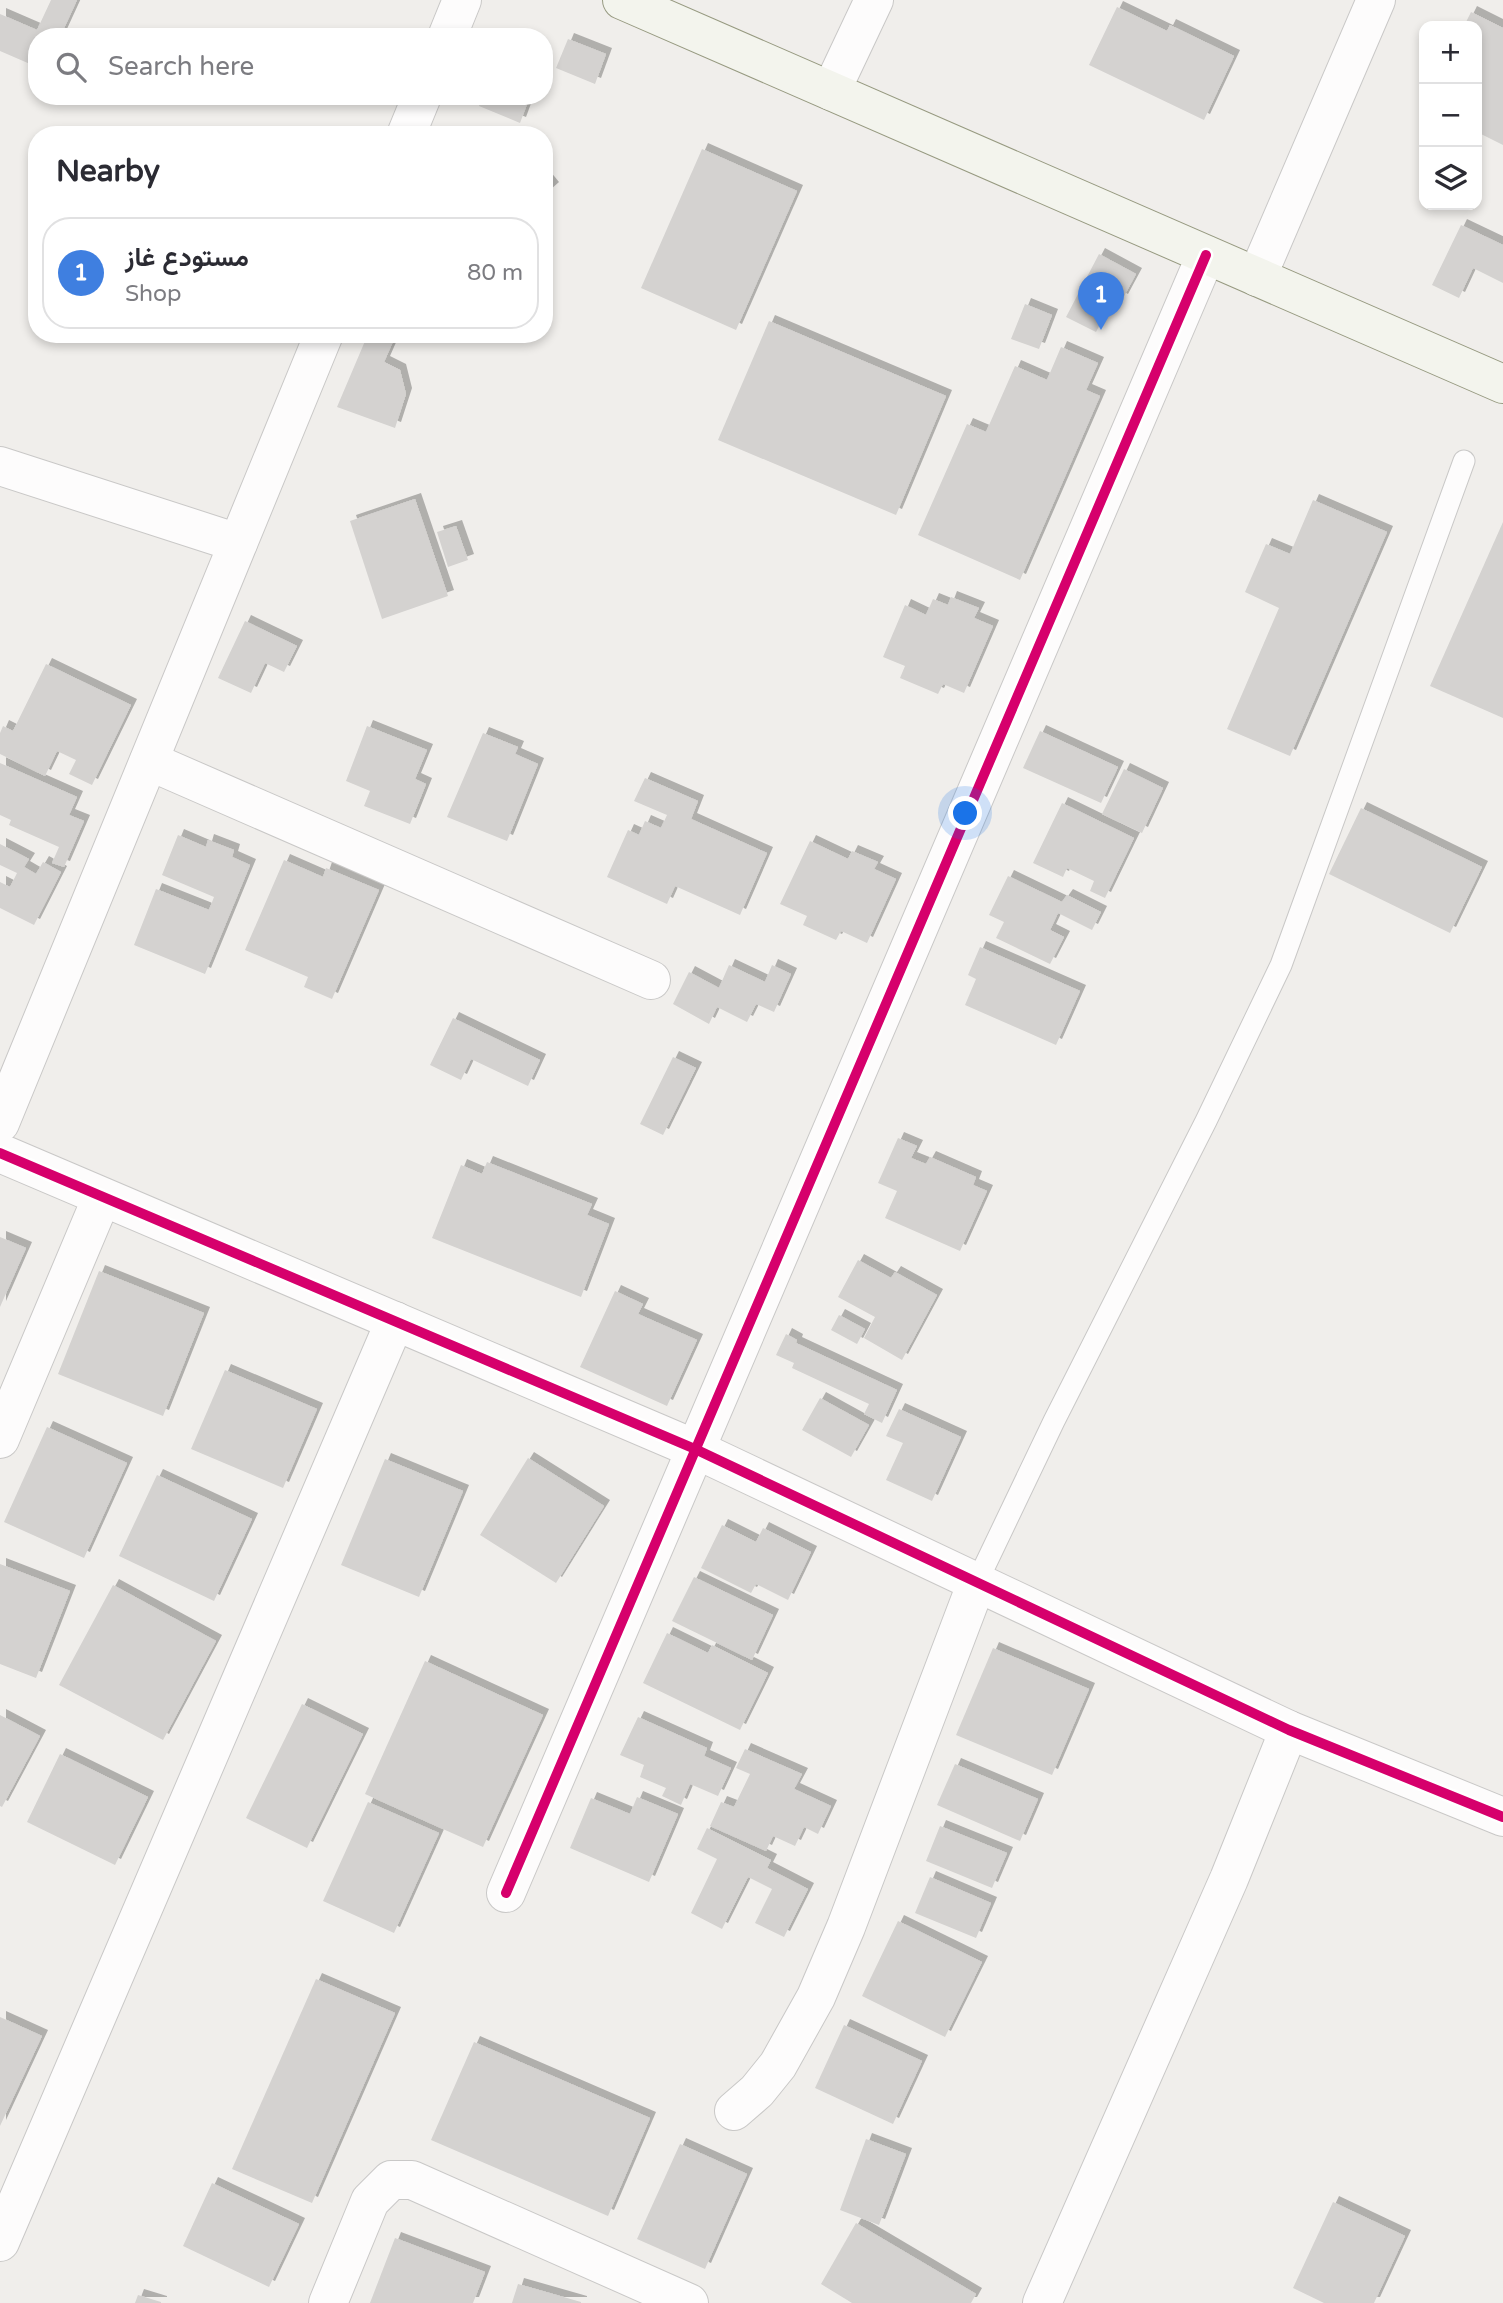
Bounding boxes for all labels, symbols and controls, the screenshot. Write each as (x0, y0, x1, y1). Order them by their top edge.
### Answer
map controls (1419, 21, 1482, 210)
button: + (1419, 21, 1482, 84)
search box (28, 28, 553, 105)
icon: search (52, 48, 90, 86)
text: Search here (108, 51, 254, 82)
button: − (1419, 84, 1482, 147)
button: layers (1419, 147, 1482, 210)
text: Nearby (56, 153, 160, 190)
text: مستودع غاز (125, 242, 249, 273)
text: 1 (74, 259, 88, 287)
text: 80 m (467, 259, 523, 287)
pin: 1 (1078, 272, 1124, 330)
text: Shop (125, 280, 182, 308)
your location (948, 796, 982, 830)

